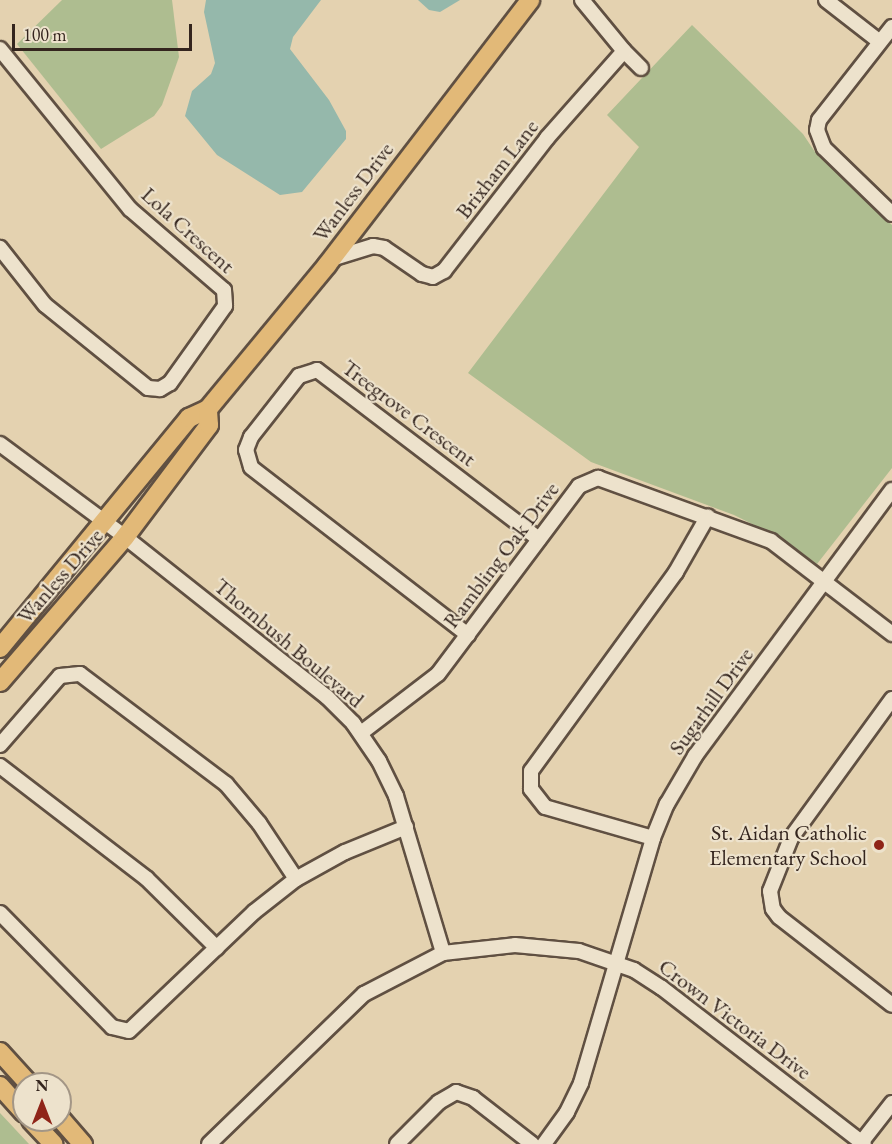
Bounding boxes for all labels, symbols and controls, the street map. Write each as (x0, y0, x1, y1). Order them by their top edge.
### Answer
scale bar (15, 12, 195, 50)
text: 100 m (23, 23, 67, 46)
street label: Brixham Lane (450, 114, 544, 224)
street label: Wanless Drive (307, 137, 399, 247)
street label: Lola Crescent (136, 181, 240, 279)
street label: Treegrove Crescent (337, 354, 481, 472)
street label: Rambling Oak Drive (437, 477, 565, 633)
street label: Wanless Drive (11, 523, 109, 629)
street label: Thornbush Boulevard (209, 573, 369, 713)
street label: Sugarhill Drive (663, 642, 759, 760)
place label: St. Aidan Catholic Elementary School (709, 819, 867, 870)
marker: St. Aidan Catholic Elementary School (872, 838, 886, 852)
street label: Crown Victoria Drive (654, 953, 816, 1085)
north arrow (12, 1072, 72, 1132)
text: N (36, 1075, 48, 1096)

